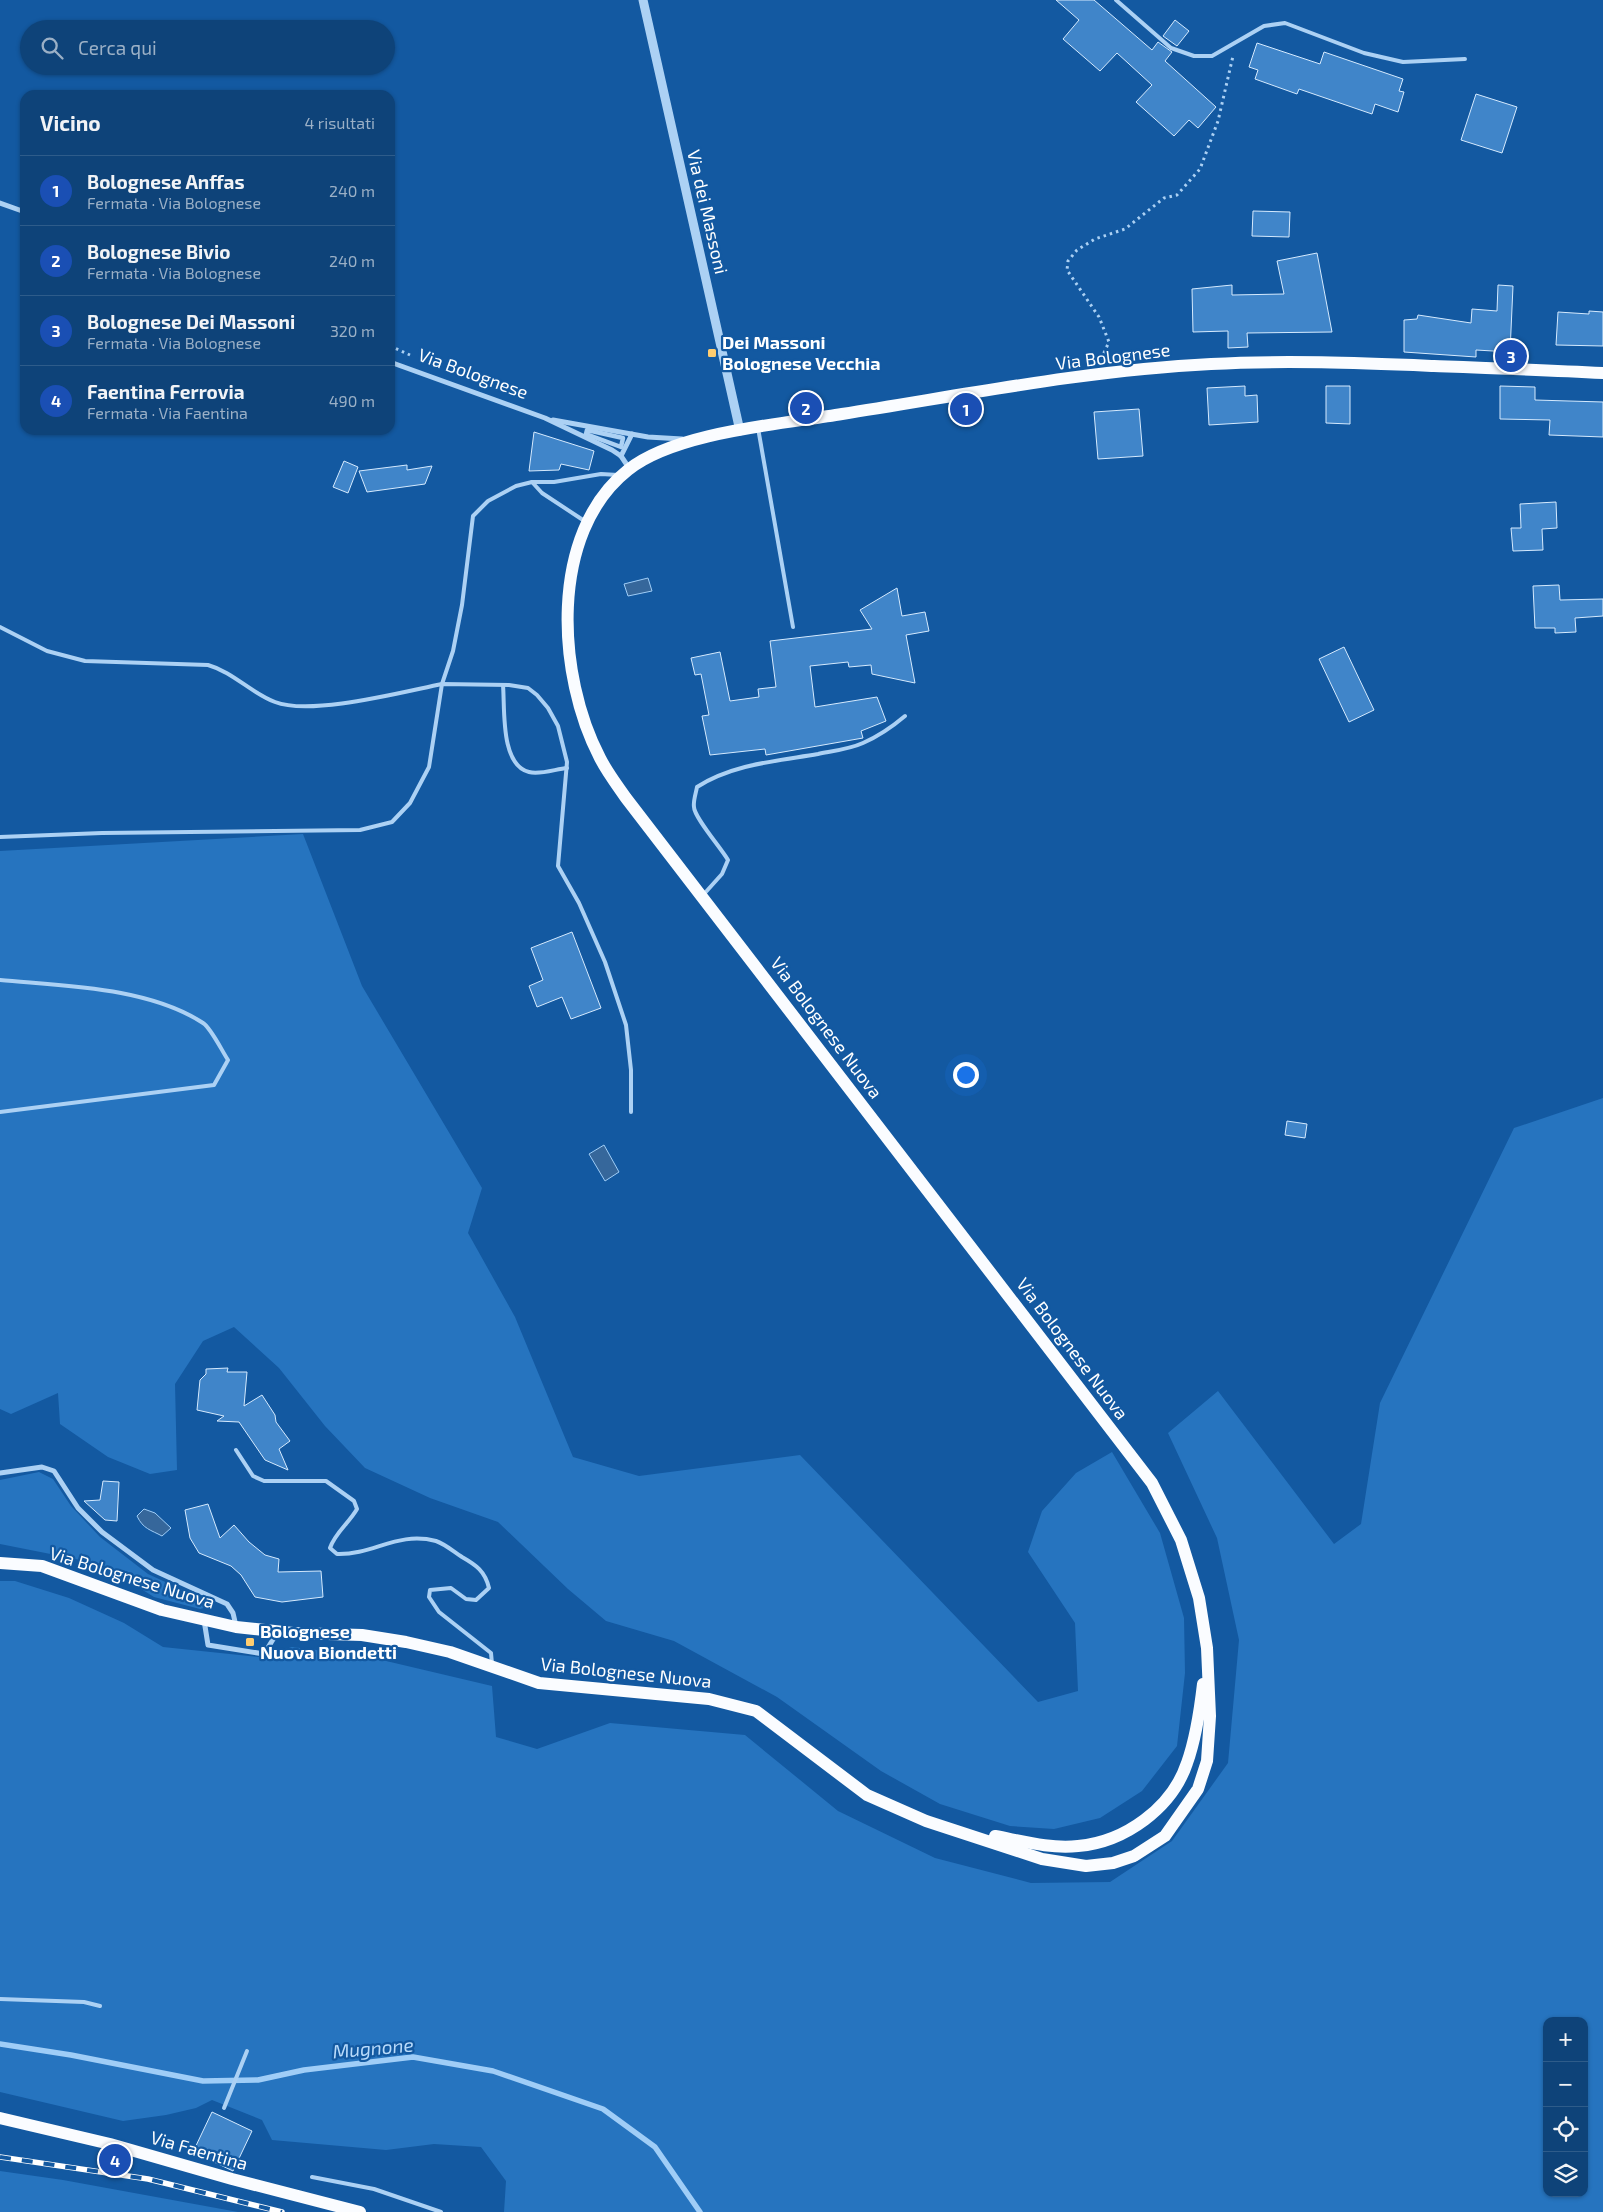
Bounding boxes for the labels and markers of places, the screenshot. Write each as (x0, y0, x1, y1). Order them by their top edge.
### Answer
place label: Dei Massoni Bolognese Vecchia (722, 331, 881, 374)
pin: 3 (1495, 337, 1527, 375)
marker: Dei Massoni Bolognese Vecchia (706, 347, 718, 359)
pin: 2 (790, 389, 822, 427)
pin: 1 (950, 390, 982, 428)
place label: Bolognese Nuova Biondetti (260, 1620, 397, 1663)
marker: Bolognese Nuova Biondetti (244, 1636, 256, 1648)
pin: 4 (99, 2141, 131, 2179)

